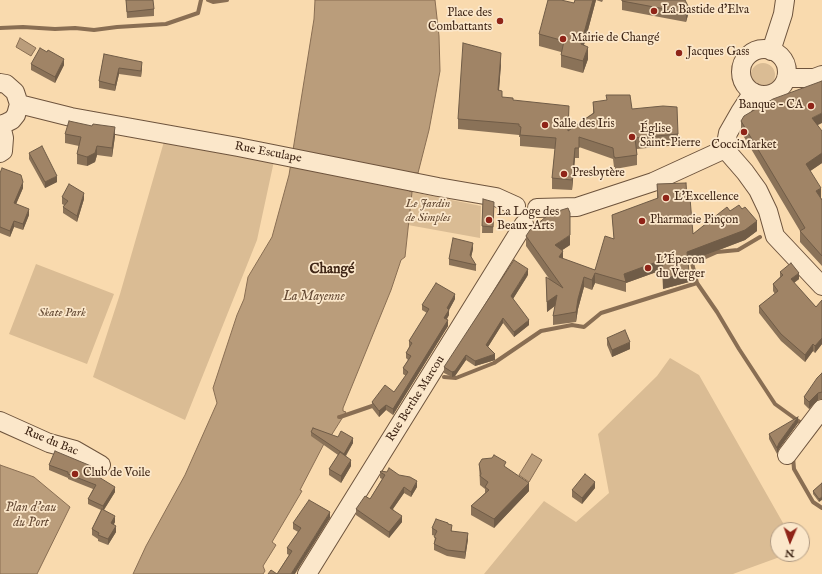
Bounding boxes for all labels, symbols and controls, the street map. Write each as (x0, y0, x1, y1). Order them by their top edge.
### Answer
place label: La Bastide d'Elva (662, 4, 749, 18)
marker: La Bastide d'Elva (649, 6, 659, 16)
place label: Place des Combattants (428, 7, 492, 35)
marker: Place des Combattants (495, 16, 505, 26)
place label: Mairie de Changé (571, 32, 659, 46)
marker: Mairie de Changé (558, 34, 568, 44)
place label: Jacques Gass (687, 46, 750, 60)
marker: Jacques Gass (674, 48, 684, 58)
place label: Banque - CA (738, 99, 803, 113)
marker: Banque - CA (806, 101, 816, 111)
place label: Salle des Iris (553, 118, 615, 132)
marker: Salle des Iris (540, 120, 550, 130)
place label: Église Saint-Pierre (640, 123, 701, 151)
marker: CocciMarket (739, 127, 749, 137)
marker: Église Saint-Pierre (627, 132, 637, 142)
street label: Rue Esculape (233, 139, 303, 167)
place label: CocciMarket (711, 139, 777, 153)
place label: Presbytère (572, 167, 625, 181)
marker: Presbytère (559, 169, 569, 179)
place label: L'Excellence (674, 191, 739, 205)
marker: L'Excellence (661, 193, 671, 203)
park label: Le Jardin de Simples (405, 198, 451, 226)
place label: La Loge des Beaux-Arts (497, 206, 559, 234)
place label: Pharmacie Pinçon (650, 214, 738, 228)
marker: La Loge des Beaux-Arts (484, 215, 494, 225)
marker: Pharmacie Pinçon (637, 216, 647, 226)
place label: L'Éperon du Verger (656, 254, 705, 282)
district label: Changé (310, 262, 354, 278)
marker: L'Éperon du Verger (643, 263, 653, 273)
water label: La Mayenne (283, 289, 345, 305)
park label: Skate Park (38, 307, 86, 321)
street label: Rue Berthe Marcou (384, 353, 448, 445)
street label: Rue du Bac (22, 425, 80, 459)
place label: Club de Voile (83, 467, 150, 481)
marker: Club de Voile (70, 469, 80, 479)
water label: Plan d'eau du Port (6, 500, 56, 531)
north arrow (770, 522, 810, 562)
text: N (785, 546, 795, 560)

